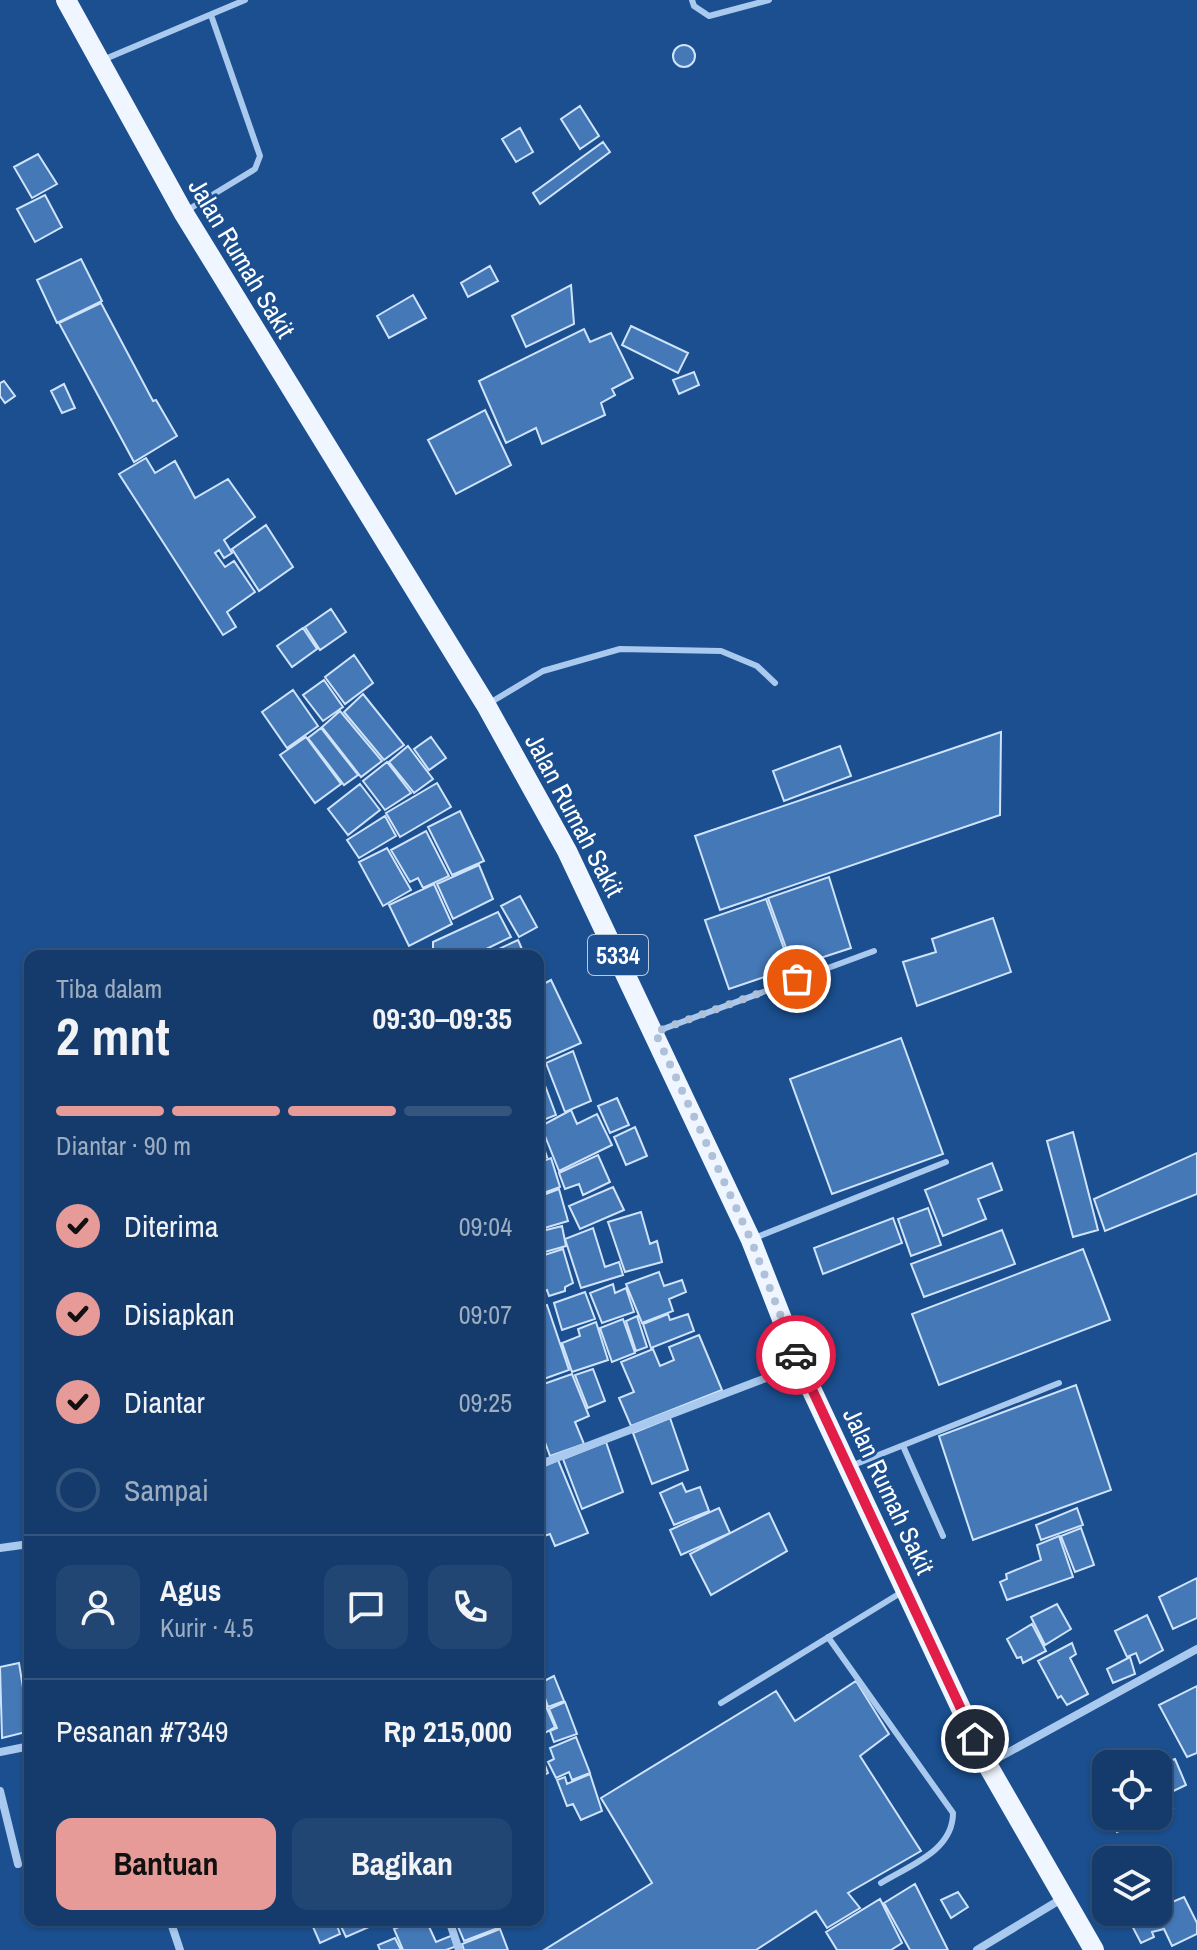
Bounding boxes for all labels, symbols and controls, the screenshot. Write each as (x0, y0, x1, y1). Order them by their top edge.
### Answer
street label: Jalan Rumah Sakit (181, 172, 303, 344)
street label: Jalan Rumah Sakit (517, 727, 633, 903)
road number: 5334 (588, 935, 648, 975)
pin (763, 945, 831, 1013)
icon: bag (775, 957, 819, 1001)
text: Tiba dalam (56, 971, 162, 1006)
text: 09:30–09:35 (373, 998, 512, 1038)
text: 2 mnt (56, 1001, 170, 1071)
text: Diantar · 90 m (56, 1128, 191, 1163)
icon: check (56, 1204, 100, 1248)
text: Diterima (124, 1206, 218, 1246)
text: 09:04 (459, 1209, 512, 1244)
icon: check (56, 1292, 100, 1336)
text: Disiapkan (124, 1294, 235, 1334)
text: 09:07 (459, 1297, 512, 1332)
courier (756, 1315, 836, 1395)
icon: car (774, 1333, 818, 1377)
icon: check (56, 1380, 100, 1424)
text: Diantar (124, 1382, 205, 1422)
text: 09:25 (459, 1385, 512, 1420)
street label: Jalan Rumah Sakit (835, 1402, 943, 1580)
text: Sampai (124, 1470, 209, 1510)
button: person (56, 1565, 140, 1649)
button: chat (324, 1565, 408, 1649)
button: phone (428, 1565, 512, 1649)
text: Agus (160, 1570, 222, 1610)
text: Kurir · 4.5 (160, 1610, 254, 1645)
pin (941, 1705, 1009, 1773)
text: Pesanan #7349 (56, 1711, 228, 1751)
text: Rp 215,000 (383, 1711, 512, 1751)
icon: home (953, 1717, 997, 1761)
map controls (1092, 1750, 1172, 1926)
button: locate (1092, 1750, 1172, 1830)
button: Bantuan (56, 1818, 276, 1910)
button: Bagikan (292, 1818, 512, 1910)
button: layers (1092, 1846, 1172, 1926)

